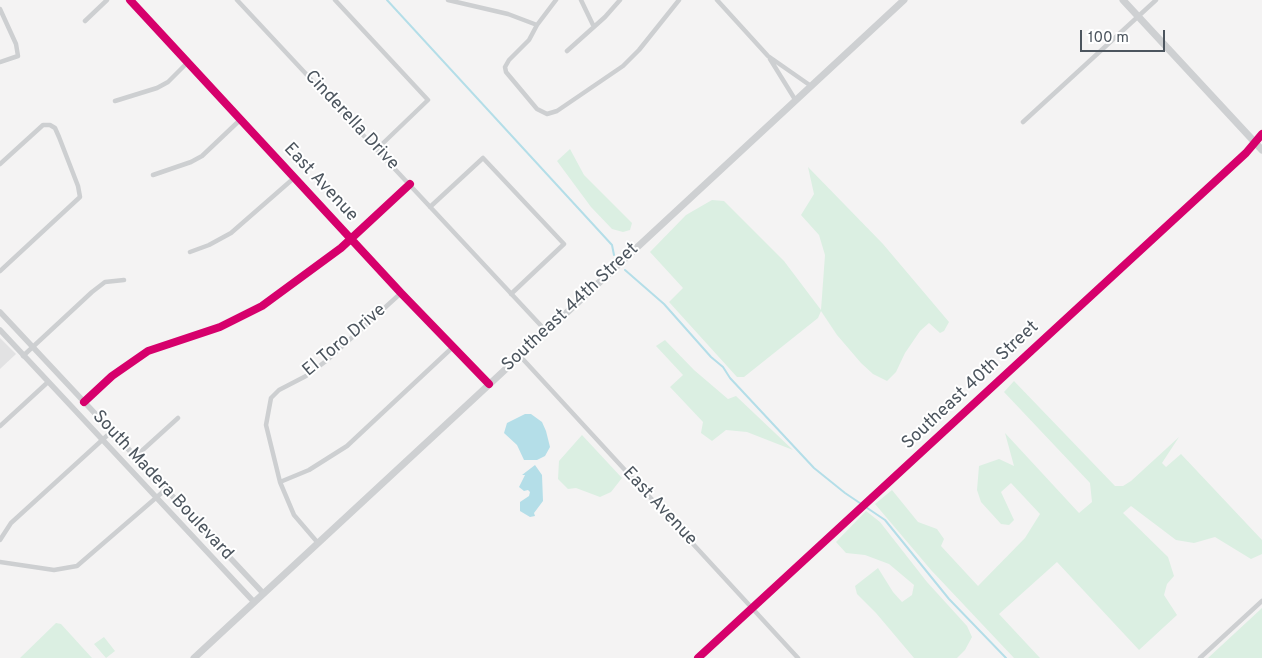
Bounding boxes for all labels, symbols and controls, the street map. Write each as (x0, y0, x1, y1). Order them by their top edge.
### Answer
scale bar (1082, 20, 1167, 52)
text: 100 m (1088, 29, 1129, 48)
street label: Cinderella Drive (299, 67, 403, 175)
street label: East Avenue (278, 139, 362, 227)
street label: Southeast 44th Street (498, 239, 644, 377)
street label: El Toro Drive (299, 300, 391, 382)
street label: Southeast 40th Street (898, 317, 1044, 455)
street label: South Madera Boulevard (87, 407, 237, 565)
street label: East Avenue (617, 463, 701, 551)

